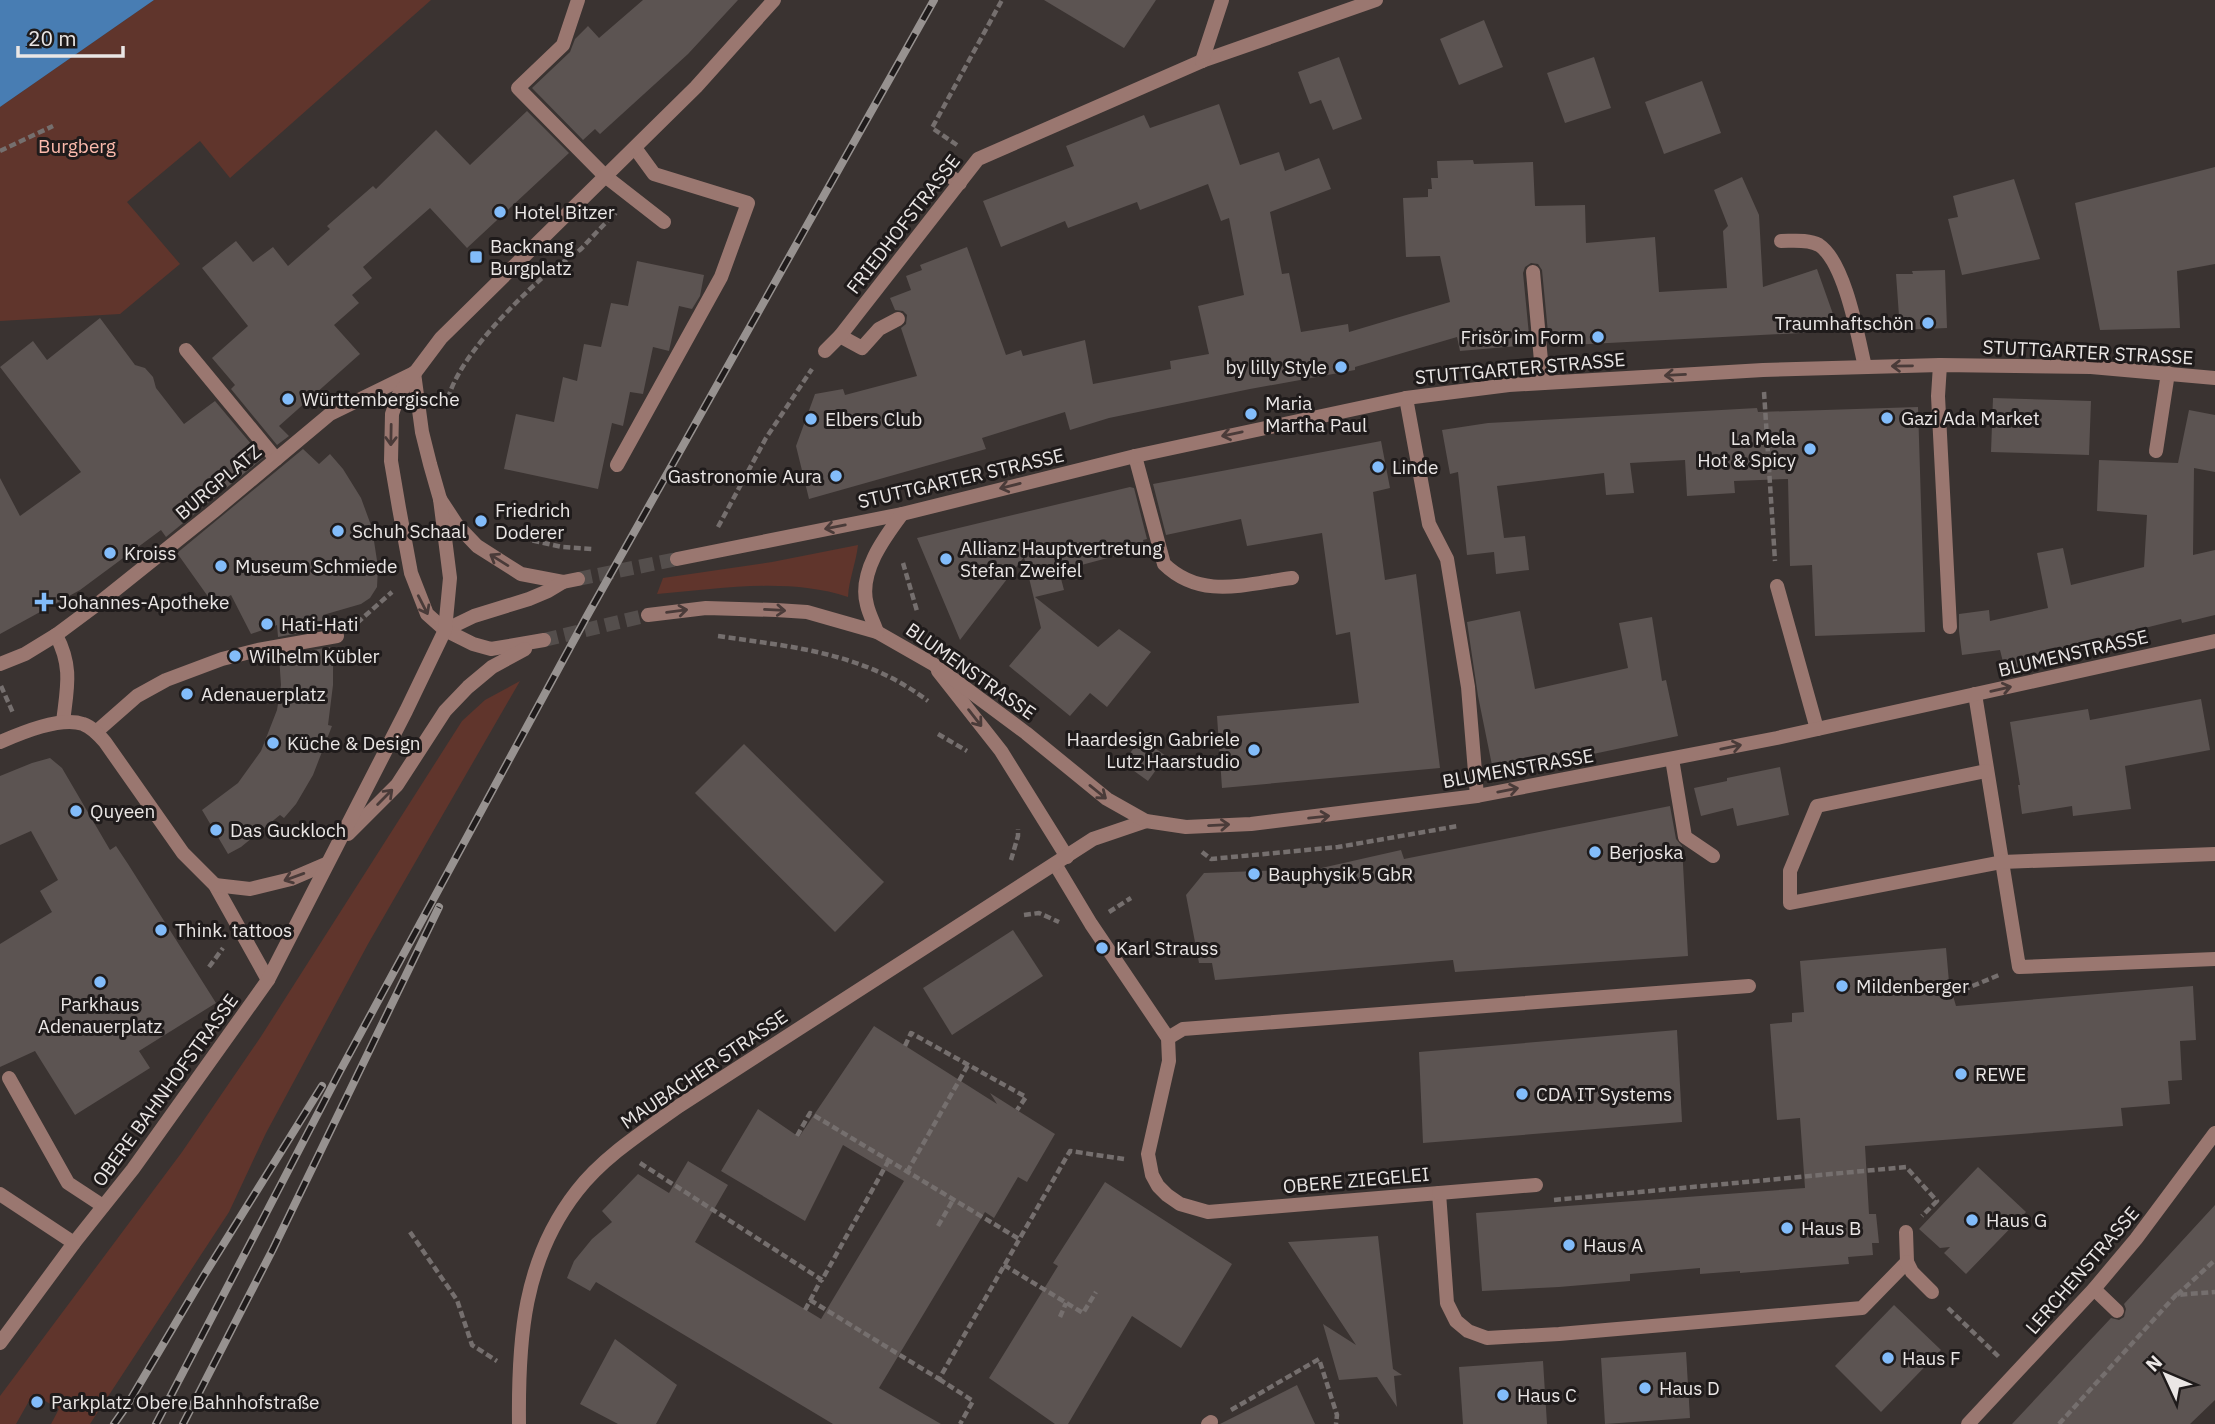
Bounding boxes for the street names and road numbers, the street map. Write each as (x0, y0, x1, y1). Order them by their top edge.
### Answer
street label: FRIEDHOFSTRASSE (841, 149, 965, 299)
street label: STUTTGARTER STRASSE (1982, 334, 2194, 370)
street label: STUTTGARTER STRASSE (1414, 347, 1626, 389)
street label: BURGPLATZ (170, 439, 266, 525)
street label: STUTTGARTER STRASSE (856, 443, 1066, 513)
street label: BLUMENSTRASSE (901, 617, 1041, 725)
street label: BLUMENSTRASSE (1996, 624, 2150, 682)
street label: BLUMENSTRASSE (1440, 743, 1596, 793)
street label: OBERE BAHNHOFSTRASSE (87, 989, 243, 1191)
street label: MAUBACHER STRASSE (616, 1004, 792, 1134)
street label: OBERE ZIEGELEI (1282, 1162, 1430, 1198)
street label: LERCHENSTRASSE (2020, 1201, 2144, 1339)

